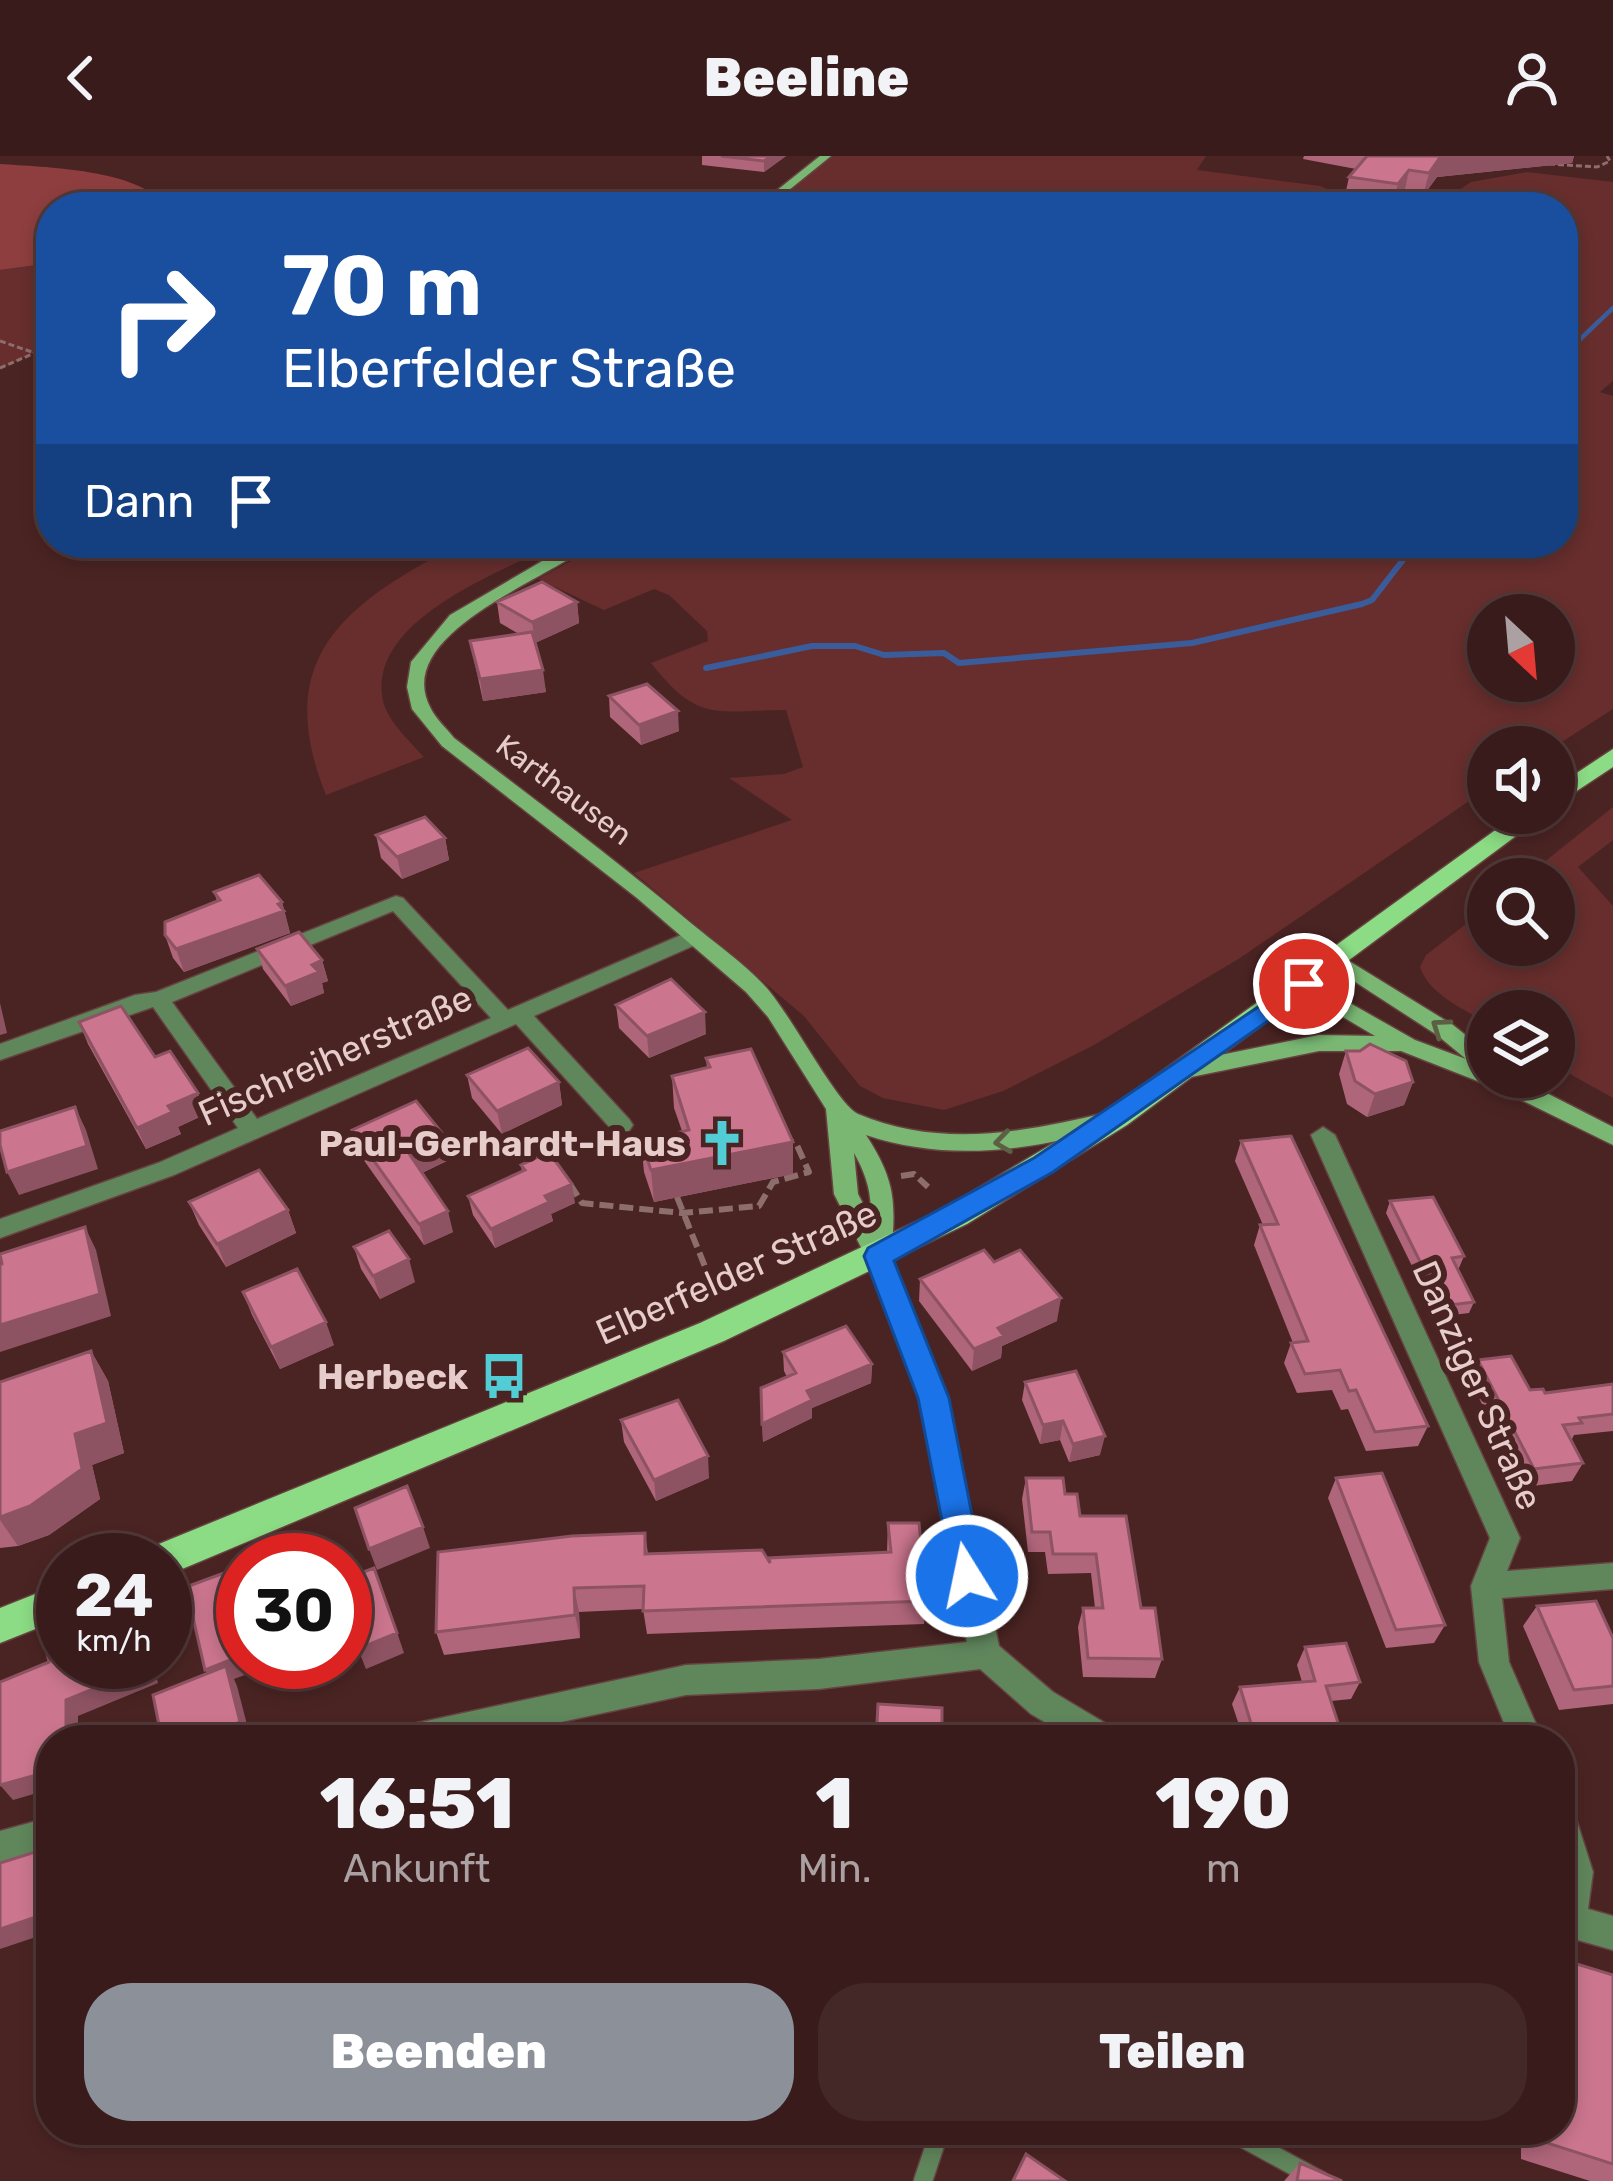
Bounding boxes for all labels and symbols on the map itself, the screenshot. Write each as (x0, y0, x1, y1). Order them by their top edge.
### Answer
north arrow (1467, 594, 1575, 702)
street label: Karthausen (489, 727, 639, 853)
pin (1253, 933, 1355, 1035)
street label: Fischreiherstraße (192, 976, 479, 1135)
one-way arrow (1431, 1019, 1453, 1041)
church icon: Paul-Gerhardt-Haus (697, 1118, 747, 1168)
place label: Paul-Gerhardt-Haus (318, 1122, 686, 1165)
one-way arrow (993, 1129, 1013, 1154)
street label: Elberfelder Straße (589, 1191, 883, 1354)
street label: Danziger Straße (1403, 1254, 1552, 1516)
bus stop icon: Herbeck (479, 1351, 529, 1401)
place label: Herbeck (317, 1355, 468, 1398)
position arrow (904, 1513, 1030, 1639)
speed limit sign: 30 (216, 1533, 372, 1689)

